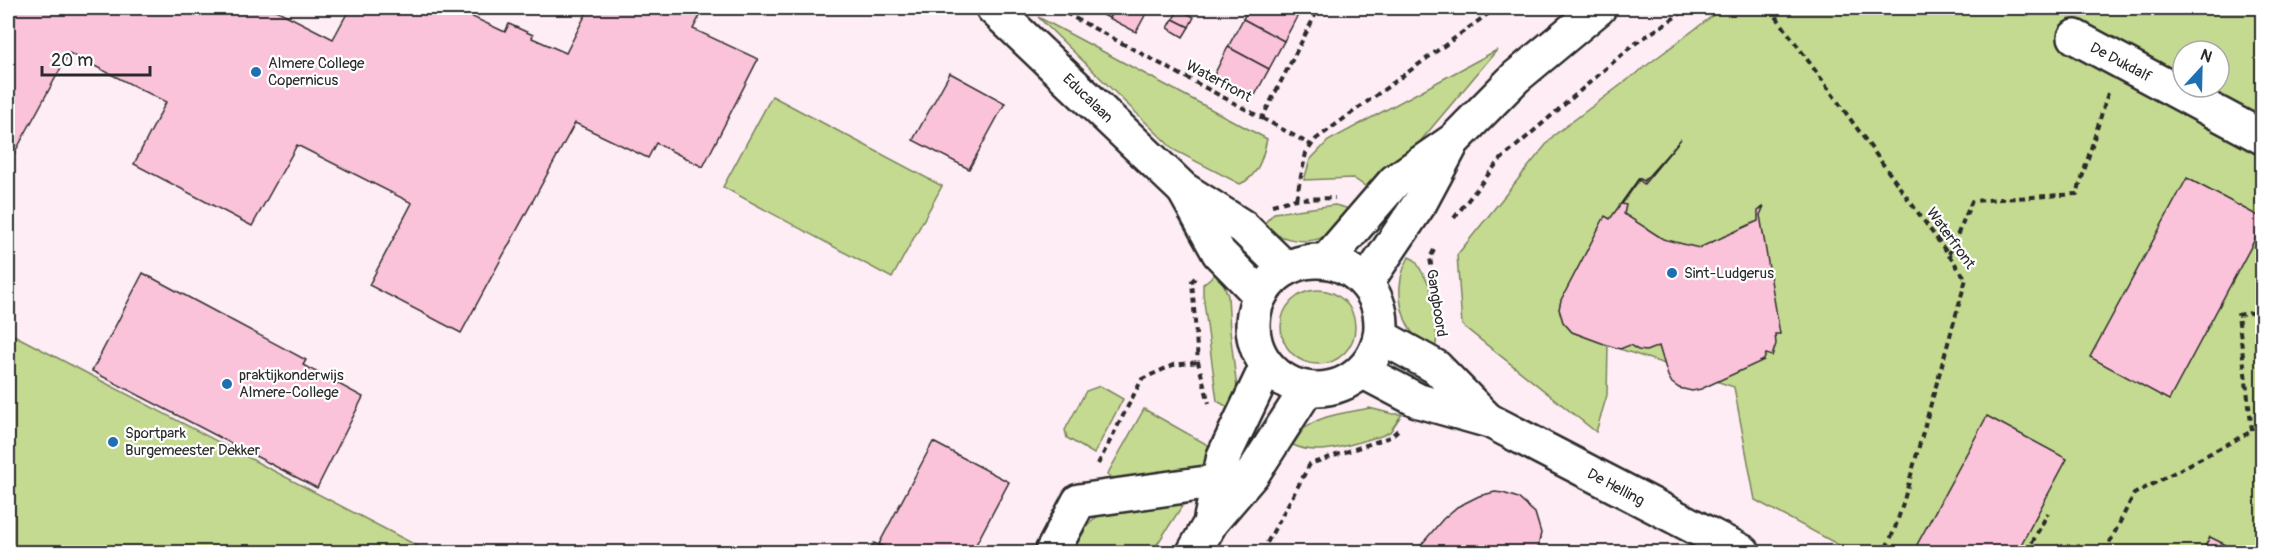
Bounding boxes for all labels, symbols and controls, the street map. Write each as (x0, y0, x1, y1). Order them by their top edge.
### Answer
street label: De Dukdalf (2087, 38, 2155, 87)
scale bar (42, 39, 150, 77)
north arrow (2171, 39, 2231, 99)
text: N (2197, 45, 2215, 67)
text: 20 m (51, 49, 93, 72)
place label: Almere College Copernicus (268, 54, 365, 90)
street label: Waterfront (1183, 56, 1256, 107)
marker: Almere College Copernicus (249, 65, 263, 79)
street label: Educalaan (1058, 70, 1117, 127)
street label: Waterfront (1922, 204, 1980, 274)
place label: Sint-Ludgerus (1684, 264, 1774, 283)
marker: Sint-Ludgerus (1665, 266, 1679, 280)
street label: Gangboord (1422, 268, 1451, 338)
place label: praktijkonderwijs Almere-College (239, 366, 344, 402)
marker: praktijkonderwijs Almere-College (220, 377, 234, 391)
place label: Sportpark Burgemeester Dekker (125, 424, 261, 460)
marker: Sportpark Burgemeester Dekker (106, 435, 120, 449)
street label: De Helling (1584, 464, 1648, 510)

